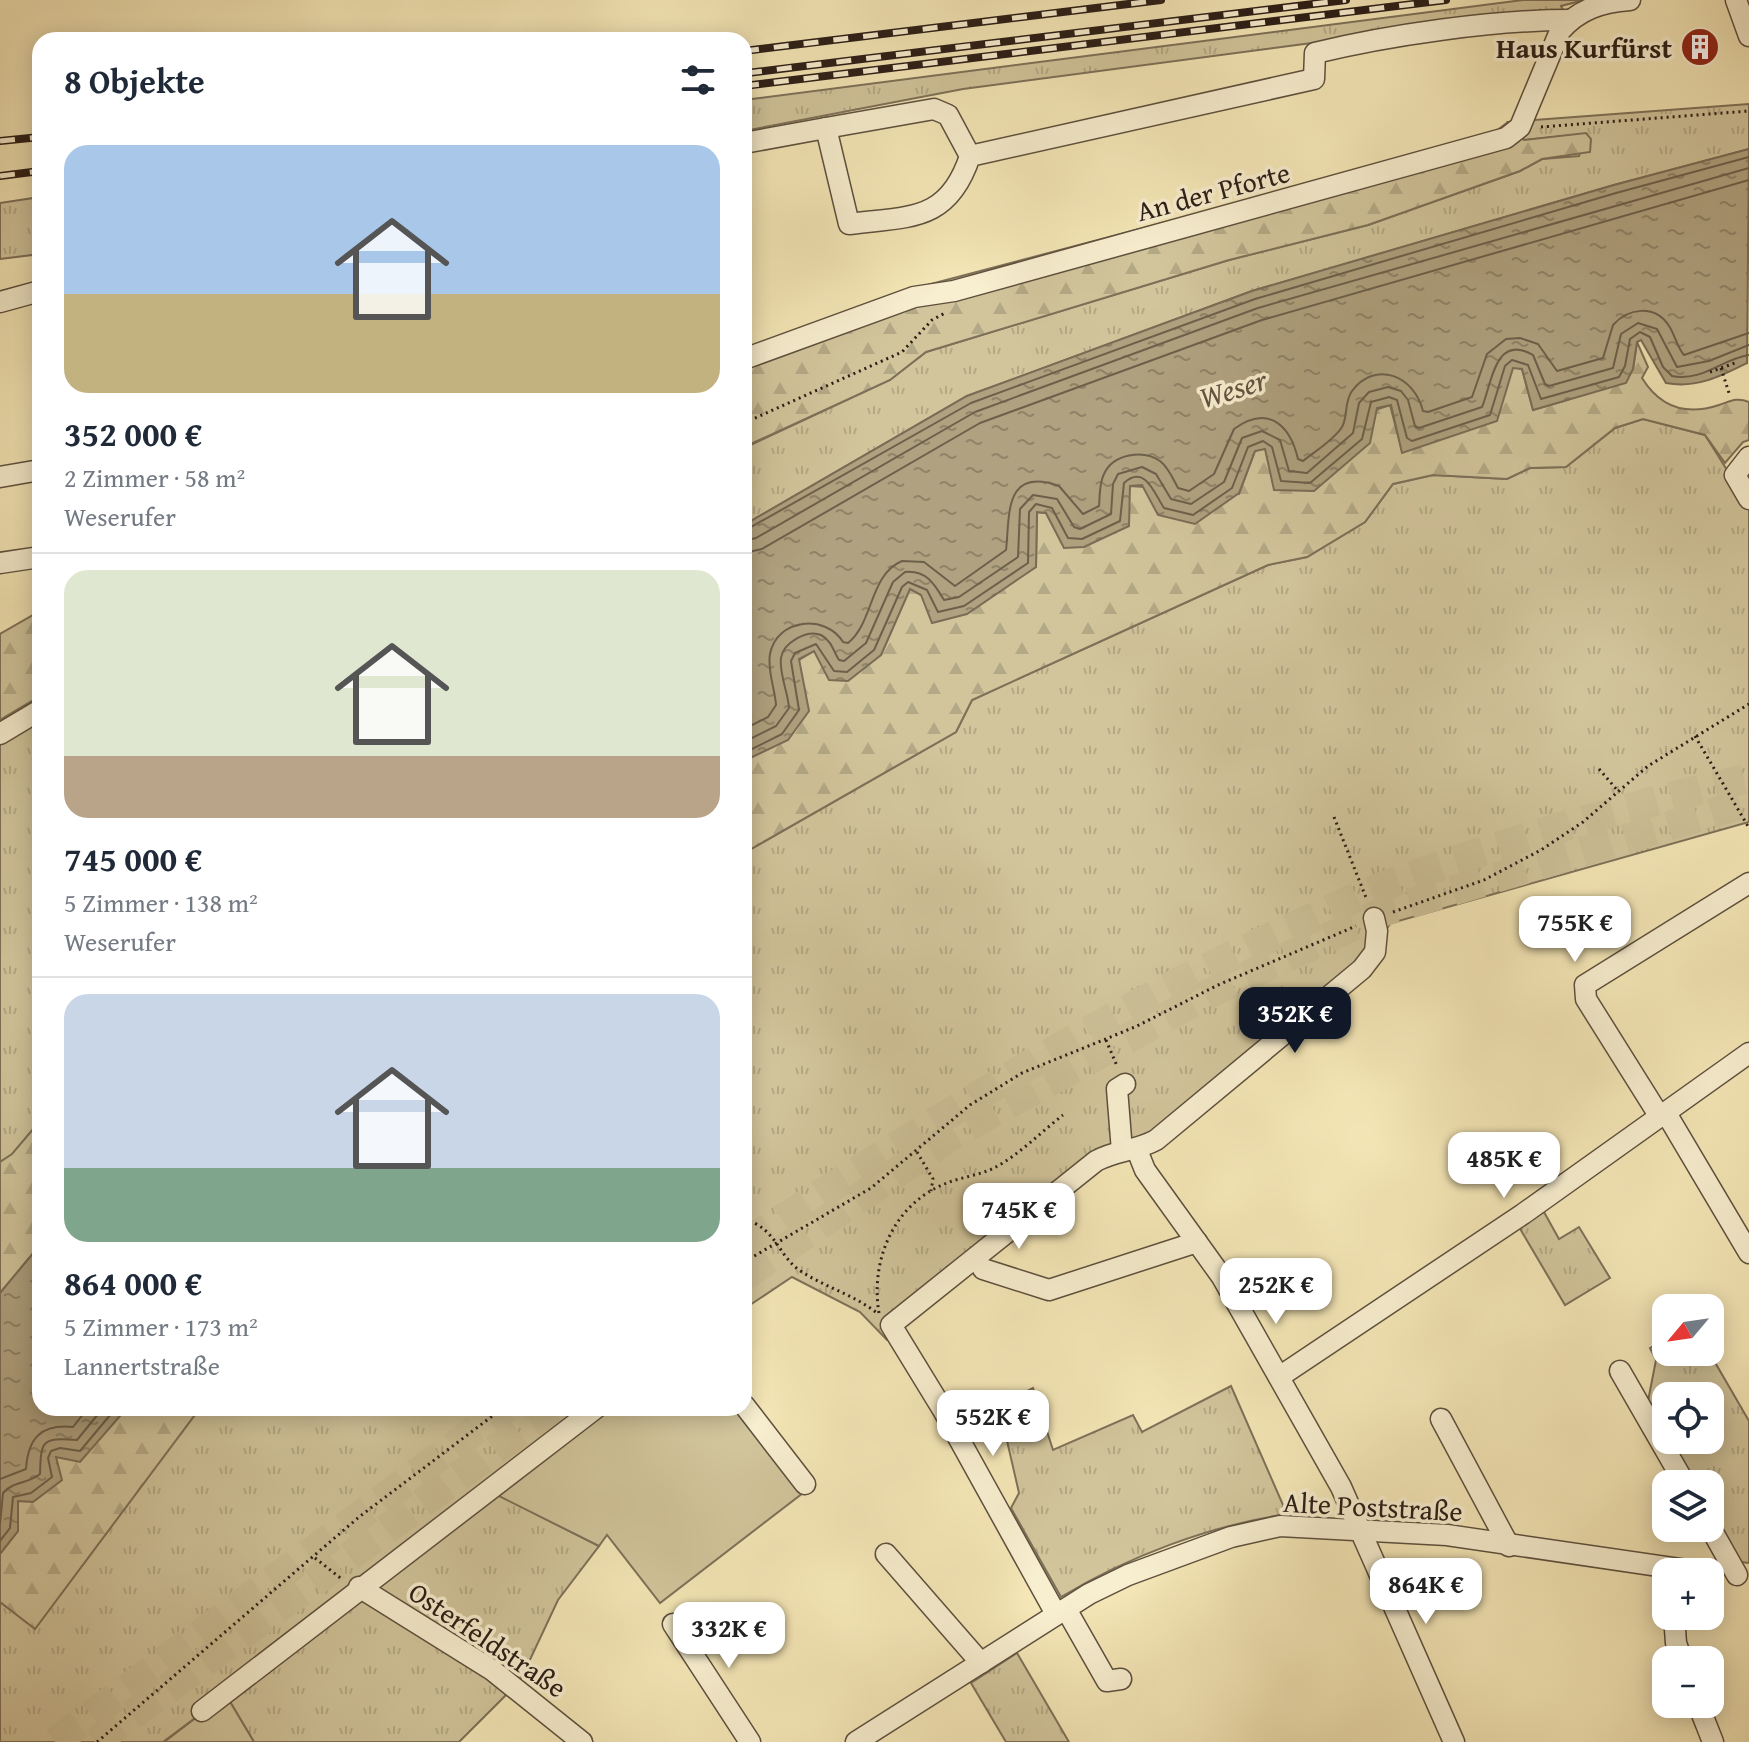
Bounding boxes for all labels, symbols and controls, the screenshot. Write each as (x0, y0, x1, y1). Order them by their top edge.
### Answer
building icon: Haus Kurfürst (1679, 26, 1721, 68)
place label: Haus Kurfürst (1496, 27, 1672, 68)
text: 8 Objekte (64, 56, 205, 105)
icon: filters (676, 58, 720, 102)
street label: An der Pforte (1132, 151, 1294, 231)
icon: home (320, 197, 464, 341)
water label: Weser (1194, 357, 1273, 419)
text: 352 000 € (64, 409, 202, 458)
text: 2 Zimmer · 58 m² (64, 458, 245, 497)
text: Weserufer (64, 497, 176, 536)
icon: home (320, 622, 464, 766)
text: 745 000 € (64, 834, 202, 883)
text: 5 Zimmer · 138 m² (64, 883, 258, 922)
pin: 755K € (1510, 896, 1640, 964)
text: 755K € (1537, 902, 1613, 941)
text: Weserufer (64, 922, 176, 961)
pin: 352K € (1230, 987, 1360, 1055)
text: 352K € (1257, 993, 1333, 1032)
icon: home (320, 1046, 464, 1190)
pin: 485K € (1439, 1132, 1569, 1200)
text: 485K € (1466, 1138, 1542, 1177)
pin: 745K € (954, 1183, 1084, 1251)
text: 745K € (981, 1189, 1057, 1228)
text: 864 000 € (64, 1258, 202, 1307)
pin: 252K € (1211, 1258, 1341, 1326)
text: 252K € (1238, 1264, 1314, 1303)
north arrow (1652, 1294, 1724, 1366)
map controls (1652, 1294, 1724, 1718)
text: 5 Zimmer · 173 m² (64, 1307, 258, 1346)
text: Lannertstraße (64, 1346, 220, 1385)
button: locate (1652, 1382, 1724, 1454)
pin: 552K € (928, 1390, 1058, 1458)
text: 552K € (955, 1396, 1031, 1435)
button: layers (1652, 1470, 1724, 1542)
street label: Alte Poststraße (1282, 1481, 1464, 1531)
pin: 864K € (1361, 1558, 1491, 1626)
button: + (1652, 1558, 1724, 1630)
text: 864K € (1388, 1564, 1464, 1603)
street label: Osterfeldstraße (401, 1571, 575, 1707)
pin: 332K € (664, 1602, 794, 1670)
text: 332K € (691, 1608, 767, 1647)
button: − (1652, 1646, 1724, 1718)

